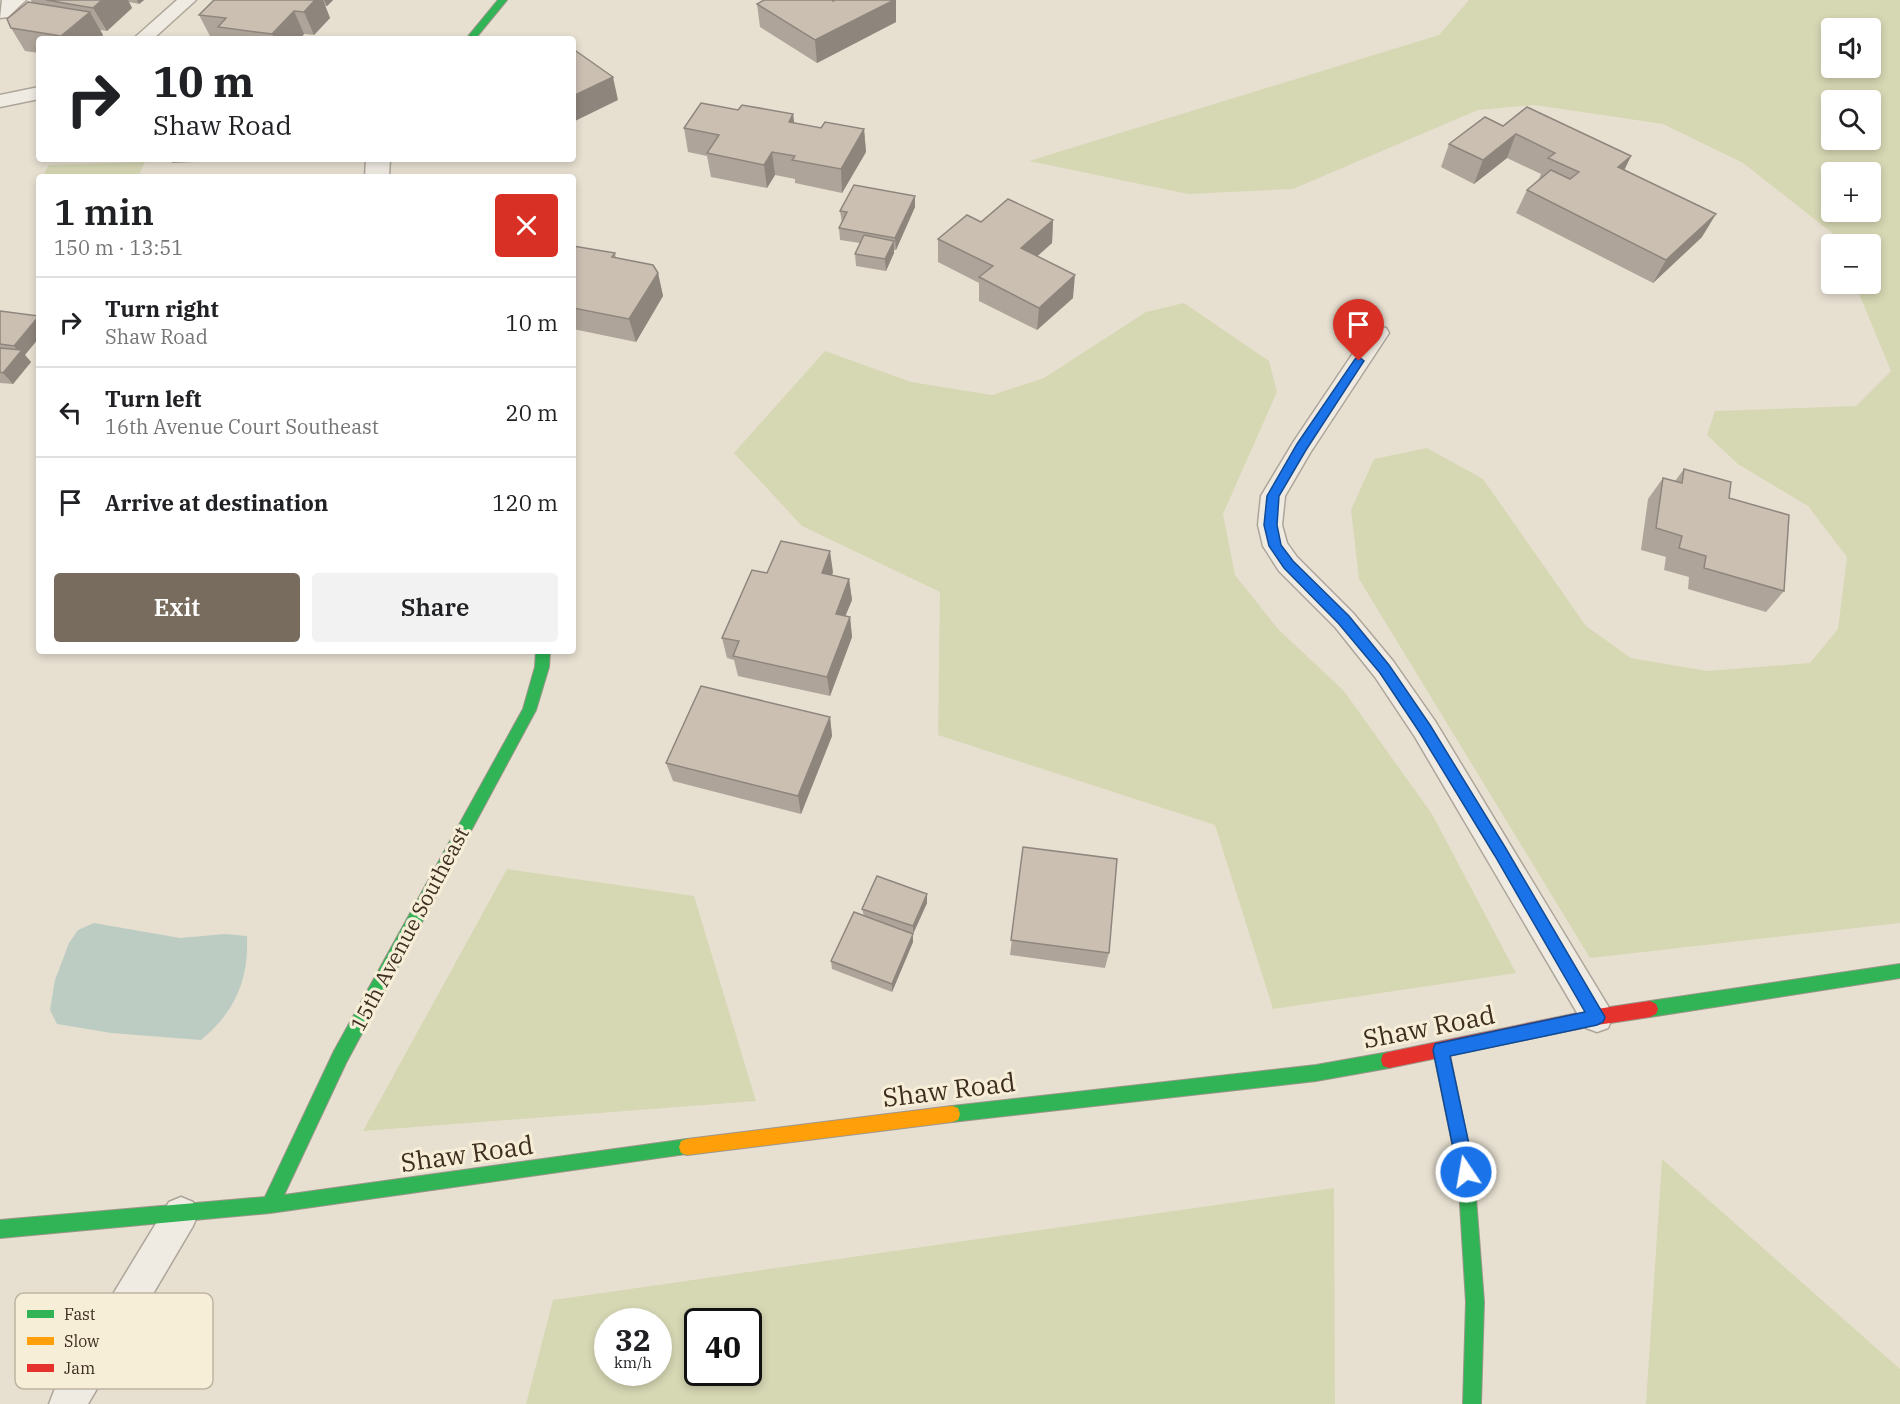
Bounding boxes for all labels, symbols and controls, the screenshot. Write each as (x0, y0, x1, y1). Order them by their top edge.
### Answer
map controls (1821, 18, 1881, 294)
button: sound (1821, 18, 1881, 78)
text: 10 m (153, 54, 254, 109)
icon: right (54, 60, 132, 138)
button: search (1821, 90, 1881, 150)
text: Shaw Road (153, 107, 292, 142)
button: + (1821, 162, 1881, 222)
text: 1 min (54, 188, 154, 235)
button: close (495, 194, 558, 257)
text: 150 m · 13:51 (54, 234, 183, 261)
button: − (1821, 234, 1881, 294)
text: Turn right (105, 294, 219, 323)
pin (1333, 299, 1384, 361)
icon: right (54, 306, 87, 339)
text: 10 m (506, 308, 558, 337)
icon: arrive (1342, 308, 1375, 341)
text: Shaw Road (105, 323, 208, 350)
text: Turn left (105, 384, 201, 413)
icon: left (54, 396, 87, 429)
text: 20 m (506, 398, 558, 427)
text: 16th Avenue Court Southeast (105, 413, 379, 440)
icon: arrive (54, 486, 87, 519)
text: Arrive at destination (105, 488, 328, 517)
text: 120 m (492, 488, 558, 517)
button: Exit (54, 573, 300, 642)
button: Share (312, 573, 558, 642)
street label: 15th Avenue Southeast (343, 822, 475, 1036)
street label: Shaw Road (1360, 997, 1498, 1055)
street label: Shaw Road (880, 1064, 1017, 1114)
street label: Shaw Road (398, 1127, 535, 1179)
position arrow (1434, 1140, 1498, 1204)
legend (15, 1293, 213, 1389)
text: Fast (64, 1304, 96, 1324)
speed limit sign: 40 (684, 1308, 762, 1386)
text: 32 (615, 1320, 651, 1359)
text: Slow (64, 1331, 100, 1351)
text: km/h (614, 1353, 652, 1372)
text: Jam (64, 1358, 95, 1378)

